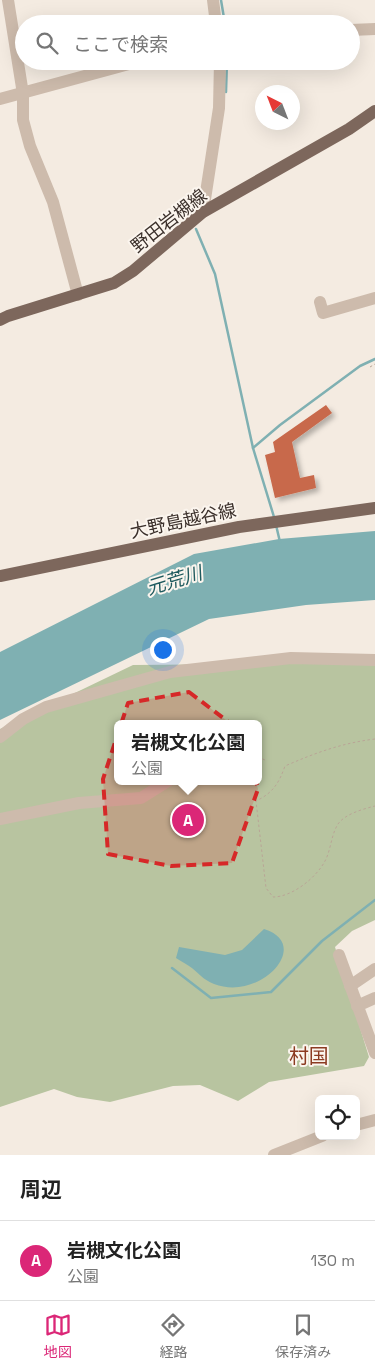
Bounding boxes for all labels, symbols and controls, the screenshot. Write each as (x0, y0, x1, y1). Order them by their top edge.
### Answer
search box (15, 15, 360, 70)
icon: search (33, 29, 61, 57)
text: ここで検索 (73, 32, 168, 57)
north arrow (255, 85, 300, 130)
street label: 野田岩槻線 (126, 184, 211, 257)
street label: 大野島越谷線 (128, 498, 238, 543)
water label: 元荒川 (143, 560, 207, 601)
your location (150, 637, 176, 663)
popup (114, 720, 262, 785)
text: 岩槻文化公園 (131, 730, 245, 755)
text: 公園 (131, 758, 163, 779)
pin: A (172, 801, 204, 839)
district label: 村国 (289, 1043, 329, 1069)
map controls (315, 1095, 360, 1140)
button: locate (315, 1095, 360, 1140)
text: 周辺 (20, 1176, 62, 1203)
text: 岩槻文化公園 (67, 1238, 181, 1263)
text: A (31, 1250, 41, 1271)
text: 130 m (311, 1250, 355, 1271)
text: 公園 (67, 1266, 99, 1287)
tab: 地図 (44, 1311, 72, 1361)
tab: 経路 (159, 1311, 187, 1361)
tab: 保存済み (275, 1311, 331, 1361)

